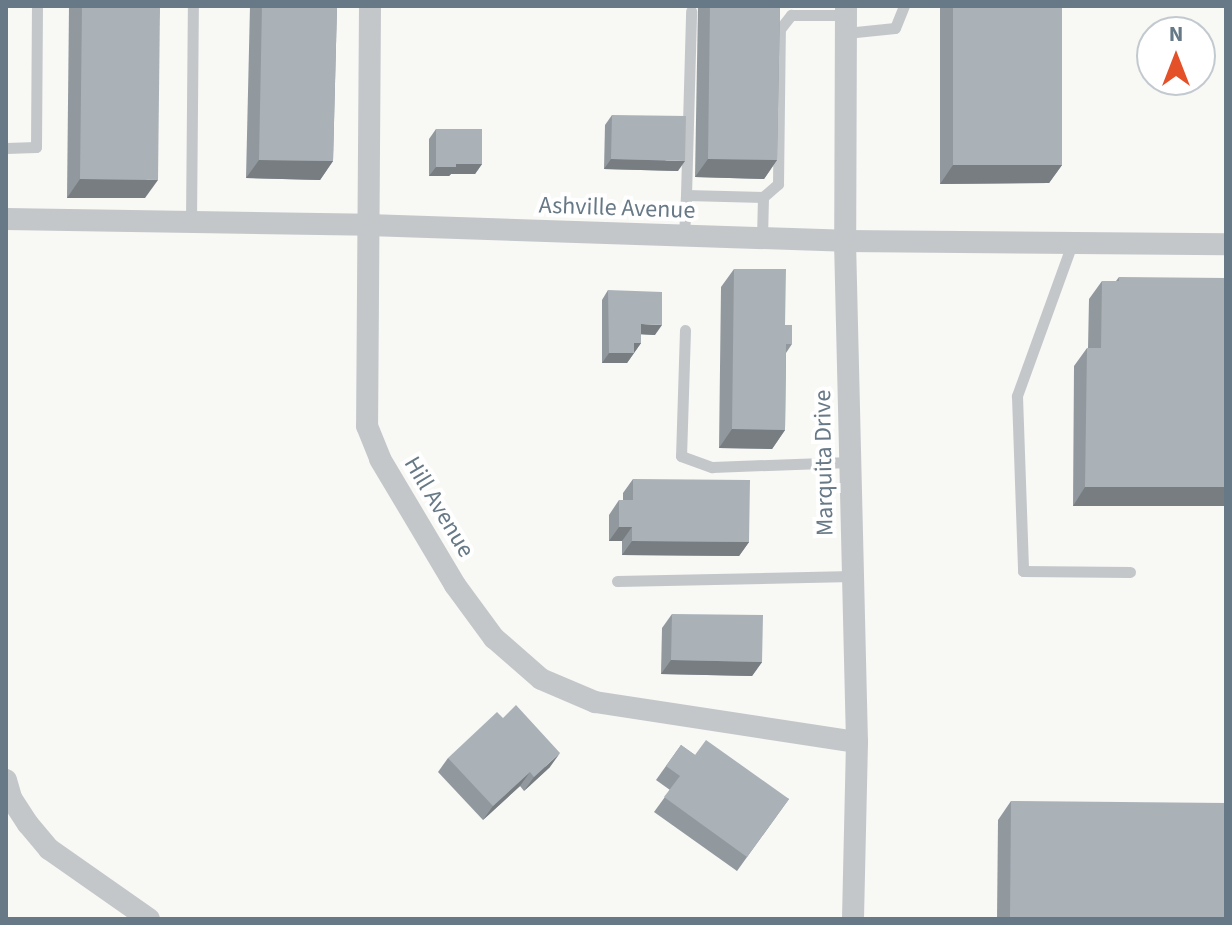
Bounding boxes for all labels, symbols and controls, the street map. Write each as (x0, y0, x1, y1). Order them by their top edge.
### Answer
north arrow (1136, 16, 1216, 96)
text: N (1169, 18, 1183, 50)
street label: Ashville Avenue (538, 191, 696, 225)
street label: Marquita Drive (808, 390, 840, 536)
street label: Hill Avenue (398, 451, 480, 563)

